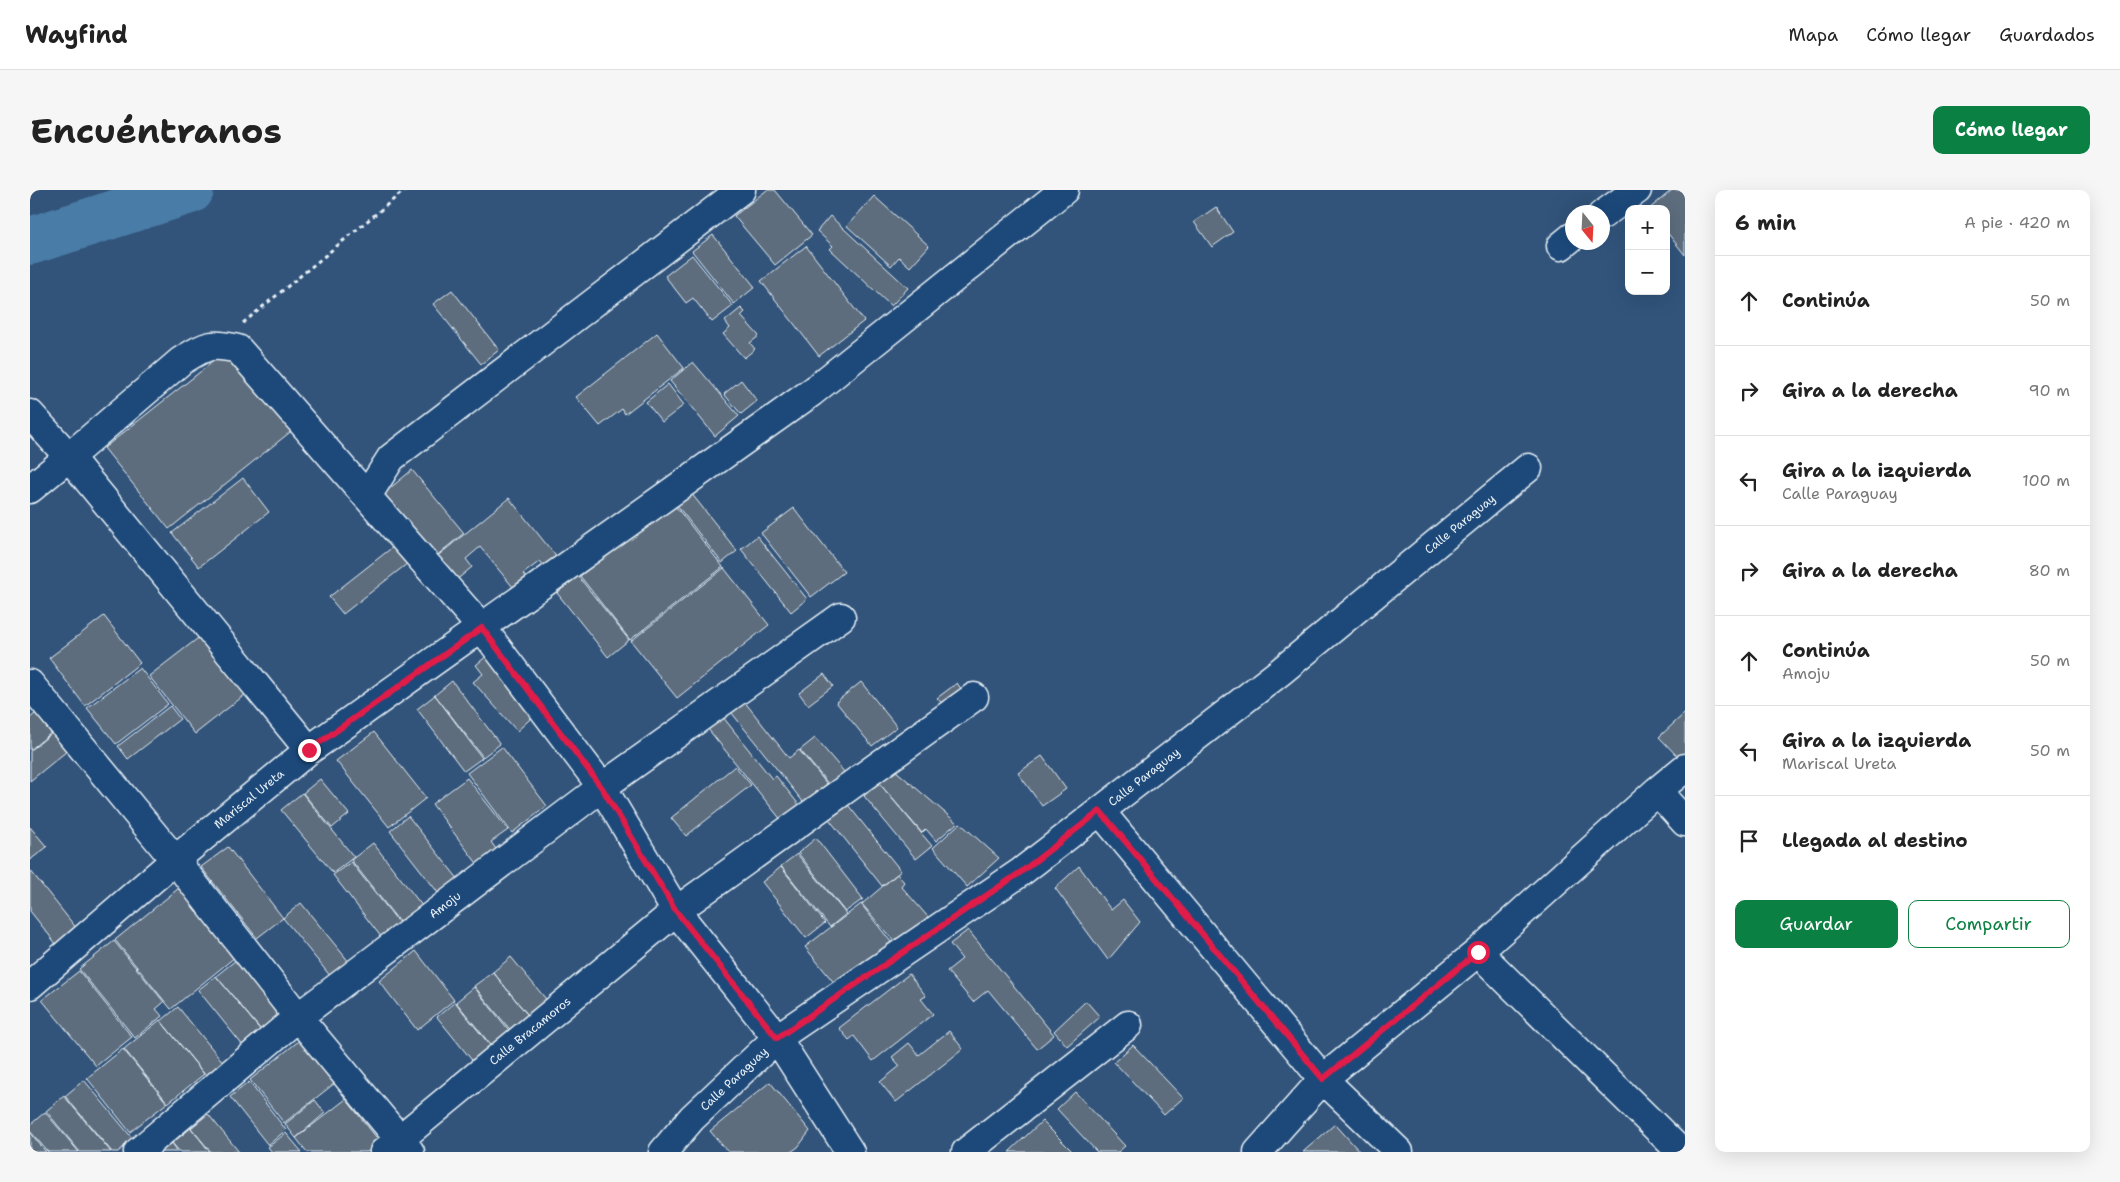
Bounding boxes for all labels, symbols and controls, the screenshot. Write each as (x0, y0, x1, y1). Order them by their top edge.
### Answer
text: Wayfind (25, 19, 128, 51)
text: Mapa (1788, 23, 1838, 47)
text: Cómo llegar (1866, 23, 1971, 47)
text: Guardados (1999, 23, 2095, 47)
button: Cómo llegar (1933, 106, 2090, 154)
text: Encuéntranos (30, 107, 282, 154)
north arrow (1565, 205, 1610, 250)
map controls (1625, 205, 1670, 295)
button: + (1625, 205, 1670, 250)
text: 6 min (1735, 209, 1796, 237)
text: A pie · 420 m (1964, 212, 2070, 233)
button: − (1625, 250, 1670, 295)
icon: ahead (1735, 287, 1763, 315)
text: Continúa (1782, 288, 1870, 313)
text: 50 m (2030, 290, 2070, 311)
icon: right (1735, 377, 1763, 405)
text: Gira a la derecha (1782, 378, 1958, 403)
text: 90 m (2029, 380, 2070, 401)
text: Gira a la izquierda (1782, 458, 1971, 483)
icon: left (1735, 467, 1763, 495)
text: 100 m (2022, 470, 2070, 491)
text: Calle Paraguay (1782, 483, 1898, 504)
street label: Calle Paraguay (1421, 490, 1499, 558)
icon: right (1735, 557, 1763, 585)
text: Gira a la derecha (1782, 558, 1958, 583)
text: 80 m (2029, 560, 2070, 581)
text: Continúa (1782, 638, 1870, 663)
icon: ahead (1735, 647, 1763, 675)
text: 50 m (2030, 650, 2070, 671)
text: Amoju (1782, 663, 1830, 684)
text: Gira a la izquierda (1782, 728, 1971, 753)
icon: left (1735, 737, 1763, 765)
route end (298, 739, 321, 762)
text: 50 m (2030, 740, 2070, 761)
street label: Calle Paraguay (1105, 744, 1183, 810)
text: Mariscal Ureta (1782, 753, 1897, 774)
street label: Mariscal Ureta (211, 765, 288, 832)
icon: arrive (1735, 827, 1763, 855)
text: Llegada al destino (1782, 828, 1968, 853)
street label: Amoju (426, 888, 464, 922)
button: Guardar (1735, 900, 1898, 948)
button: Compartir (1908, 900, 2070, 948)
route start (1467, 941, 1490, 964)
street label: Calle Bracamoros (486, 993, 574, 1069)
street label: Calle Paraguay (697, 1044, 771, 1114)

